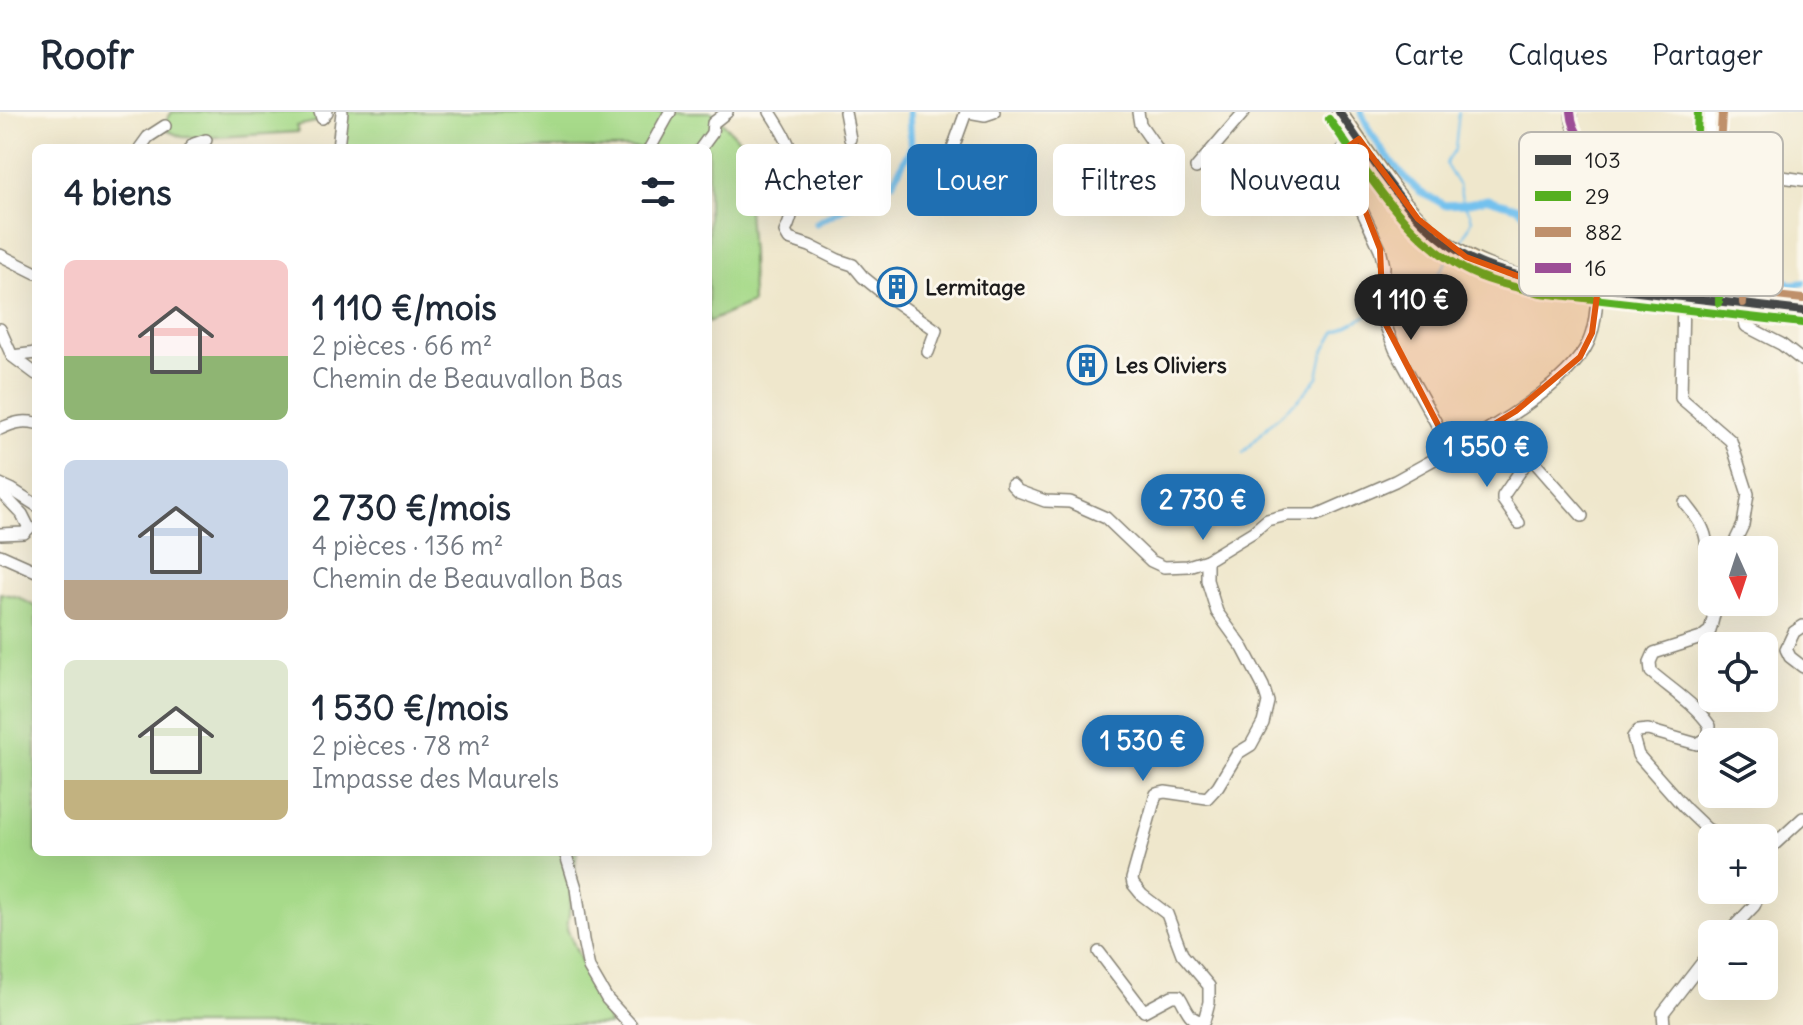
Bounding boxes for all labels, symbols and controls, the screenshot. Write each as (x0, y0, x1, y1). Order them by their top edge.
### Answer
text: Roofr (40, 32, 134, 79)
text: Carte (1394, 37, 1464, 73)
text: Calques (1508, 37, 1608, 73)
text: Partager (1652, 37, 1763, 73)
legend (1519, 132, 1783, 296)
chip: Acheter (736, 144, 891, 216)
chip: Louer (907, 144, 1037, 216)
chip: Filtres (1053, 144, 1185, 216)
chip: Nouveau (1201, 144, 1369, 216)
text: 103 (1585, 146, 1621, 174)
icon: filters (636, 170, 680, 214)
text: 4 biens (64, 171, 172, 214)
text: 29 (1585, 182, 1610, 210)
text: 882 (1585, 218, 1622, 246)
text: 16 (1585, 254, 1606, 282)
building icon: Lermitage (876, 266, 918, 308)
place label: Lermitage (925, 273, 1026, 301)
pin: 1 110 € (1337, 274, 1485, 342)
text: 1 110 € (1372, 283, 1450, 316)
text: 1 110 €/mois (312, 286, 497, 329)
icon: home (128, 292, 224, 388)
text: 2 pièces · 66 m² (312, 329, 493, 362)
building icon: Les Oliviers (1066, 344, 1108, 386)
place label: Les Oliviers (1115, 351, 1227, 379)
text: Chemin de Beauvallon Bas (312, 362, 623, 395)
pin: 1 550 € (1413, 421, 1561, 489)
text: 1 550 € (1444, 430, 1530, 463)
pin: 2 730 € (1129, 474, 1277, 542)
text: 2 730 € (1159, 483, 1247, 516)
text: 2 730 €/mois (312, 486, 511, 529)
icon: home (128, 492, 224, 588)
text: 4 pièces · 136 m² (312, 529, 503, 562)
north arrow (1698, 536, 1778, 616)
map controls (1698, 536, 1778, 1000)
text: Chemin de Beauvallon Bas (312, 562, 623, 595)
button: locate (1698, 632, 1778, 712)
text: 1 530 €/mois (312, 686, 509, 729)
icon: home (128, 692, 224, 788)
pin: 1 530 € (1069, 715, 1217, 783)
text: 1 530 € (1100, 724, 1186, 757)
button: layers (1698, 728, 1778, 808)
text: 2 pièces · 78 m² (312, 729, 490, 762)
text: Impasse des Maurels (312, 762, 559, 795)
button: + (1698, 824, 1778, 904)
button: − (1698, 920, 1778, 1000)

